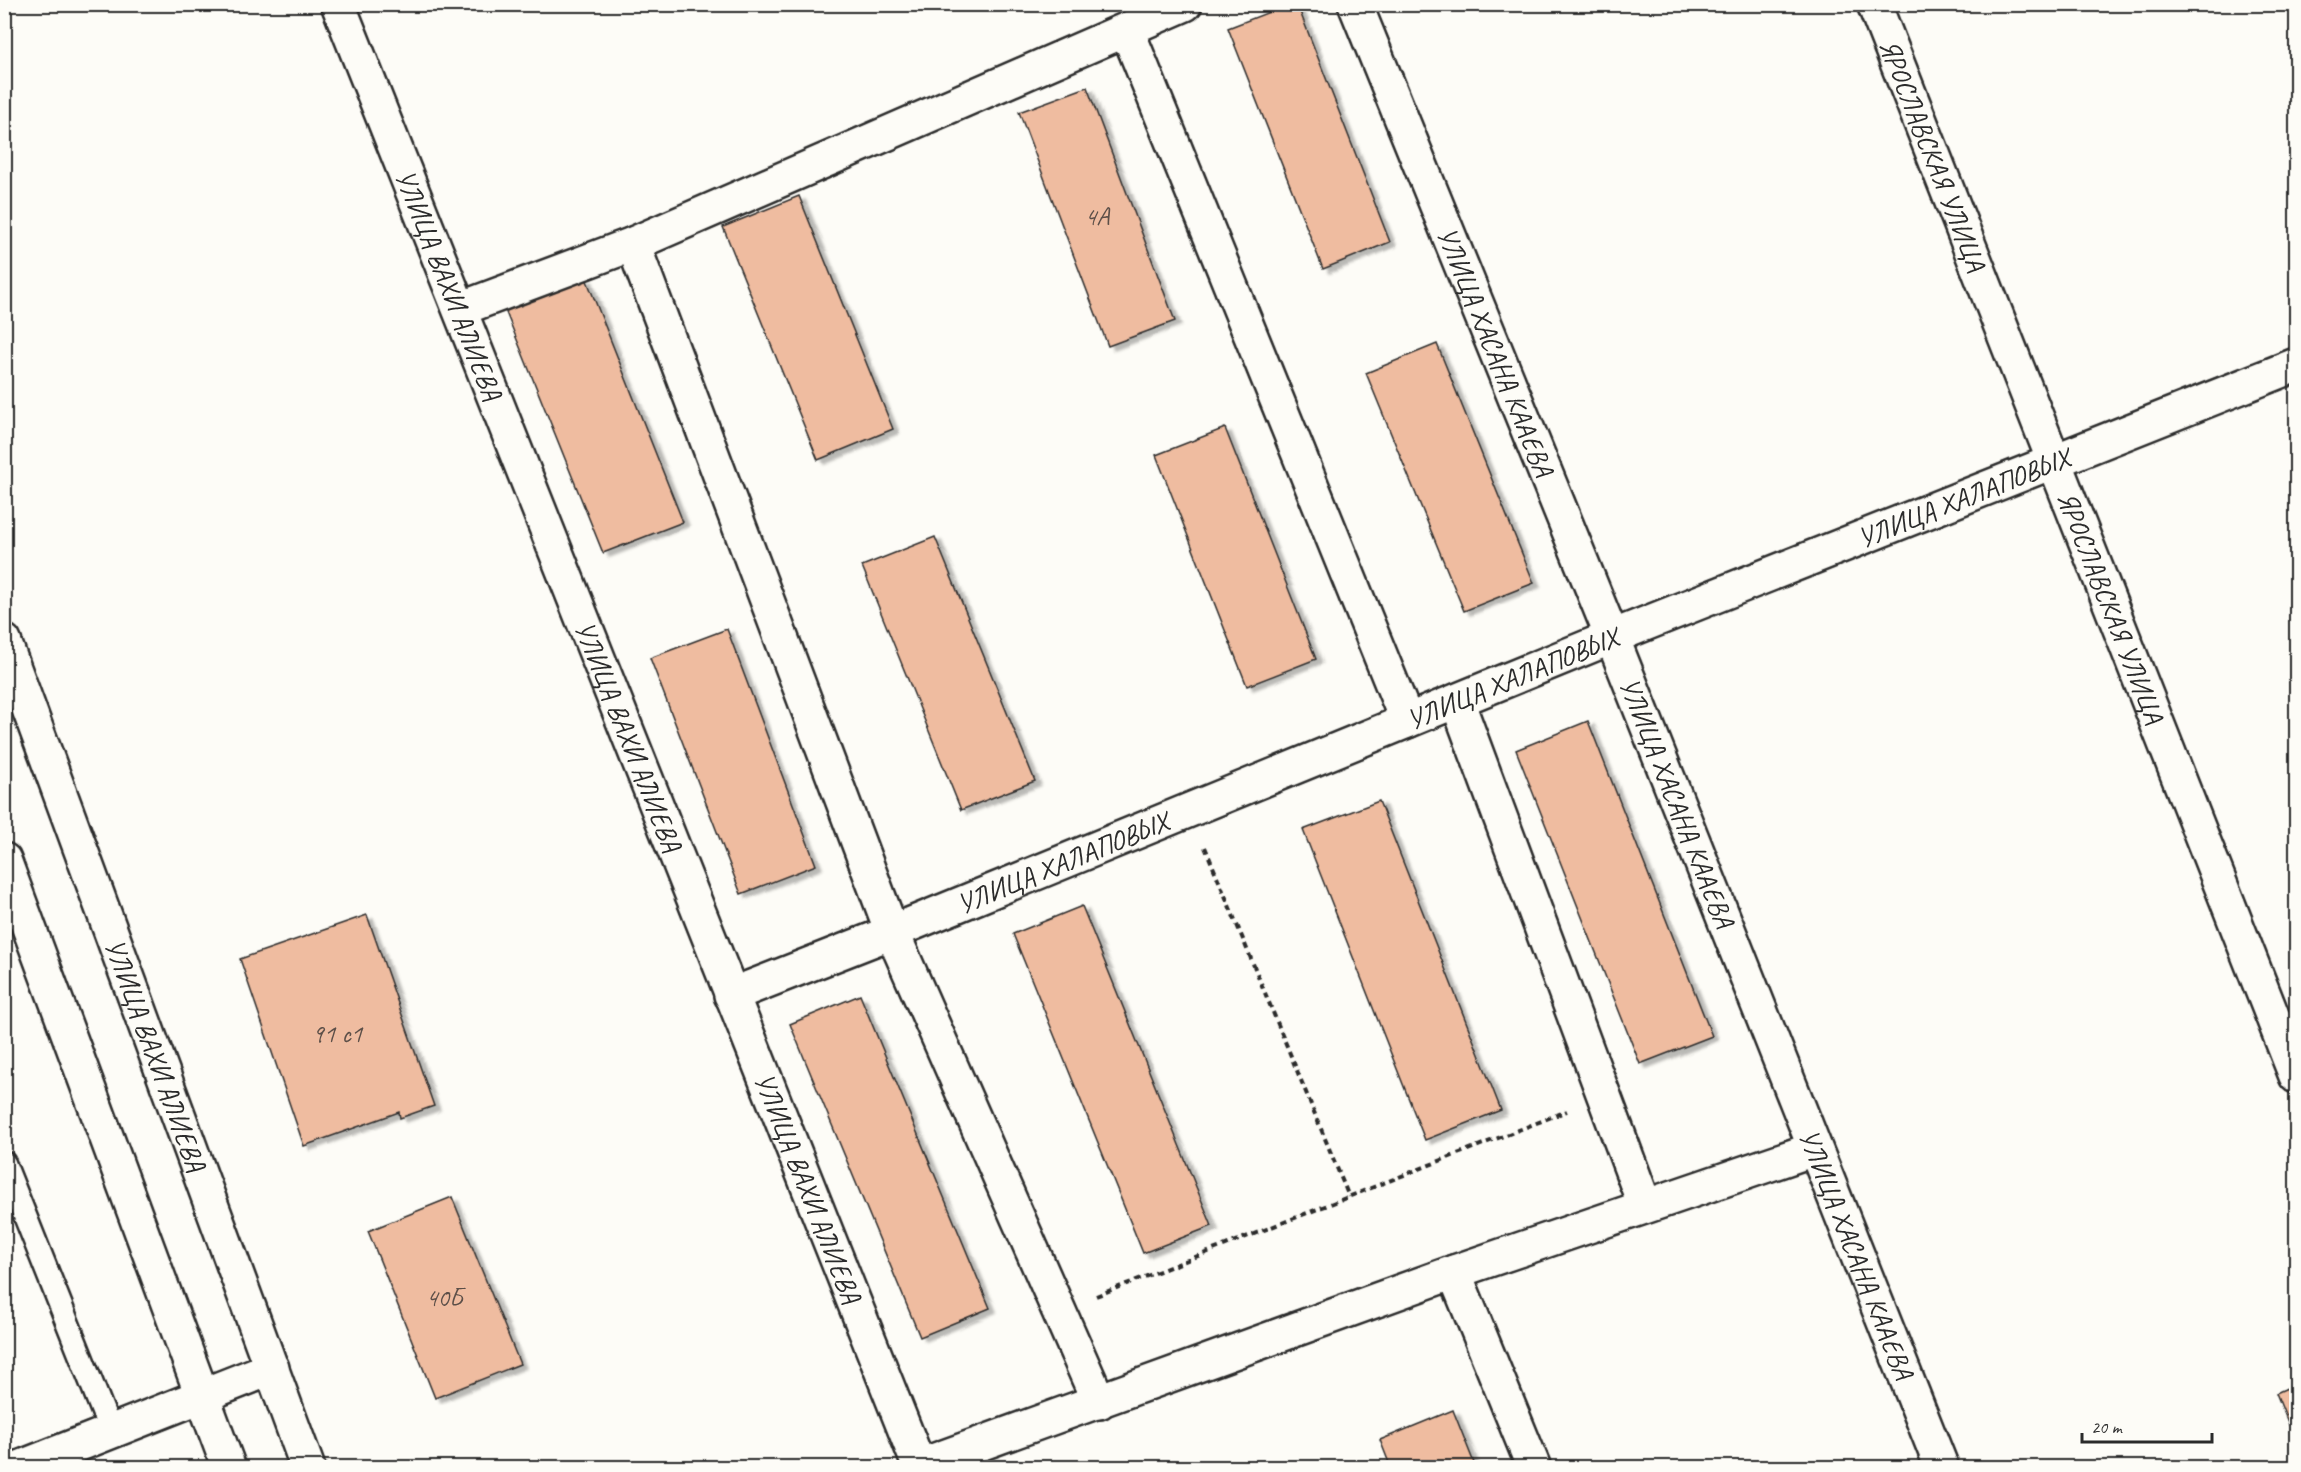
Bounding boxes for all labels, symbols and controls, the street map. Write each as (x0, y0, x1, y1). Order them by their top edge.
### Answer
street label: ЯРОСЛАВСКАЯ УЛИЦА (1872, 34, 1995, 277)
street label: УЛИЦА ВАХИ АЛИЕВА (388, 164, 511, 406)
house number: 4А (1085, 200, 1111, 233)
street label: УЛИЦА ХАСАНА КААЕВА (1430, 222, 1563, 483)
street label: УЛИЦА ХАЛАПОВЫХ (1852, 438, 2078, 555)
street label: ЯРОСЛАВСКАЯ УЛИЦА (2050, 486, 2173, 729)
street label: УЛИЦА ВАХИ АЛИЕВА (568, 616, 691, 857)
street label: УЛИЦА ХАЛАПОВЫХ (1401, 617, 1627, 737)
street label: УЛИЦА ХАСАНА КААЕВА (1612, 672, 1744, 934)
street label: УЛИЦА ХАЛАПОВЫХ (951, 802, 1177, 921)
street label: УЛИЦА ВАХИ АЛИЕВА (97, 934, 215, 1177)
house number: 91 с1 (312, 1017, 364, 1050)
street label: УЛИЦА ВАХИ АЛИЕВА (747, 1068, 871, 1309)
street label: УЛИЦА ХАСАНА КААЕВА (1792, 1124, 1923, 1386)
house number: 40Б (426, 1281, 466, 1314)
scale bar (2082, 1406, 2212, 1444)
text: 20 m (2091, 1416, 2124, 1438)

